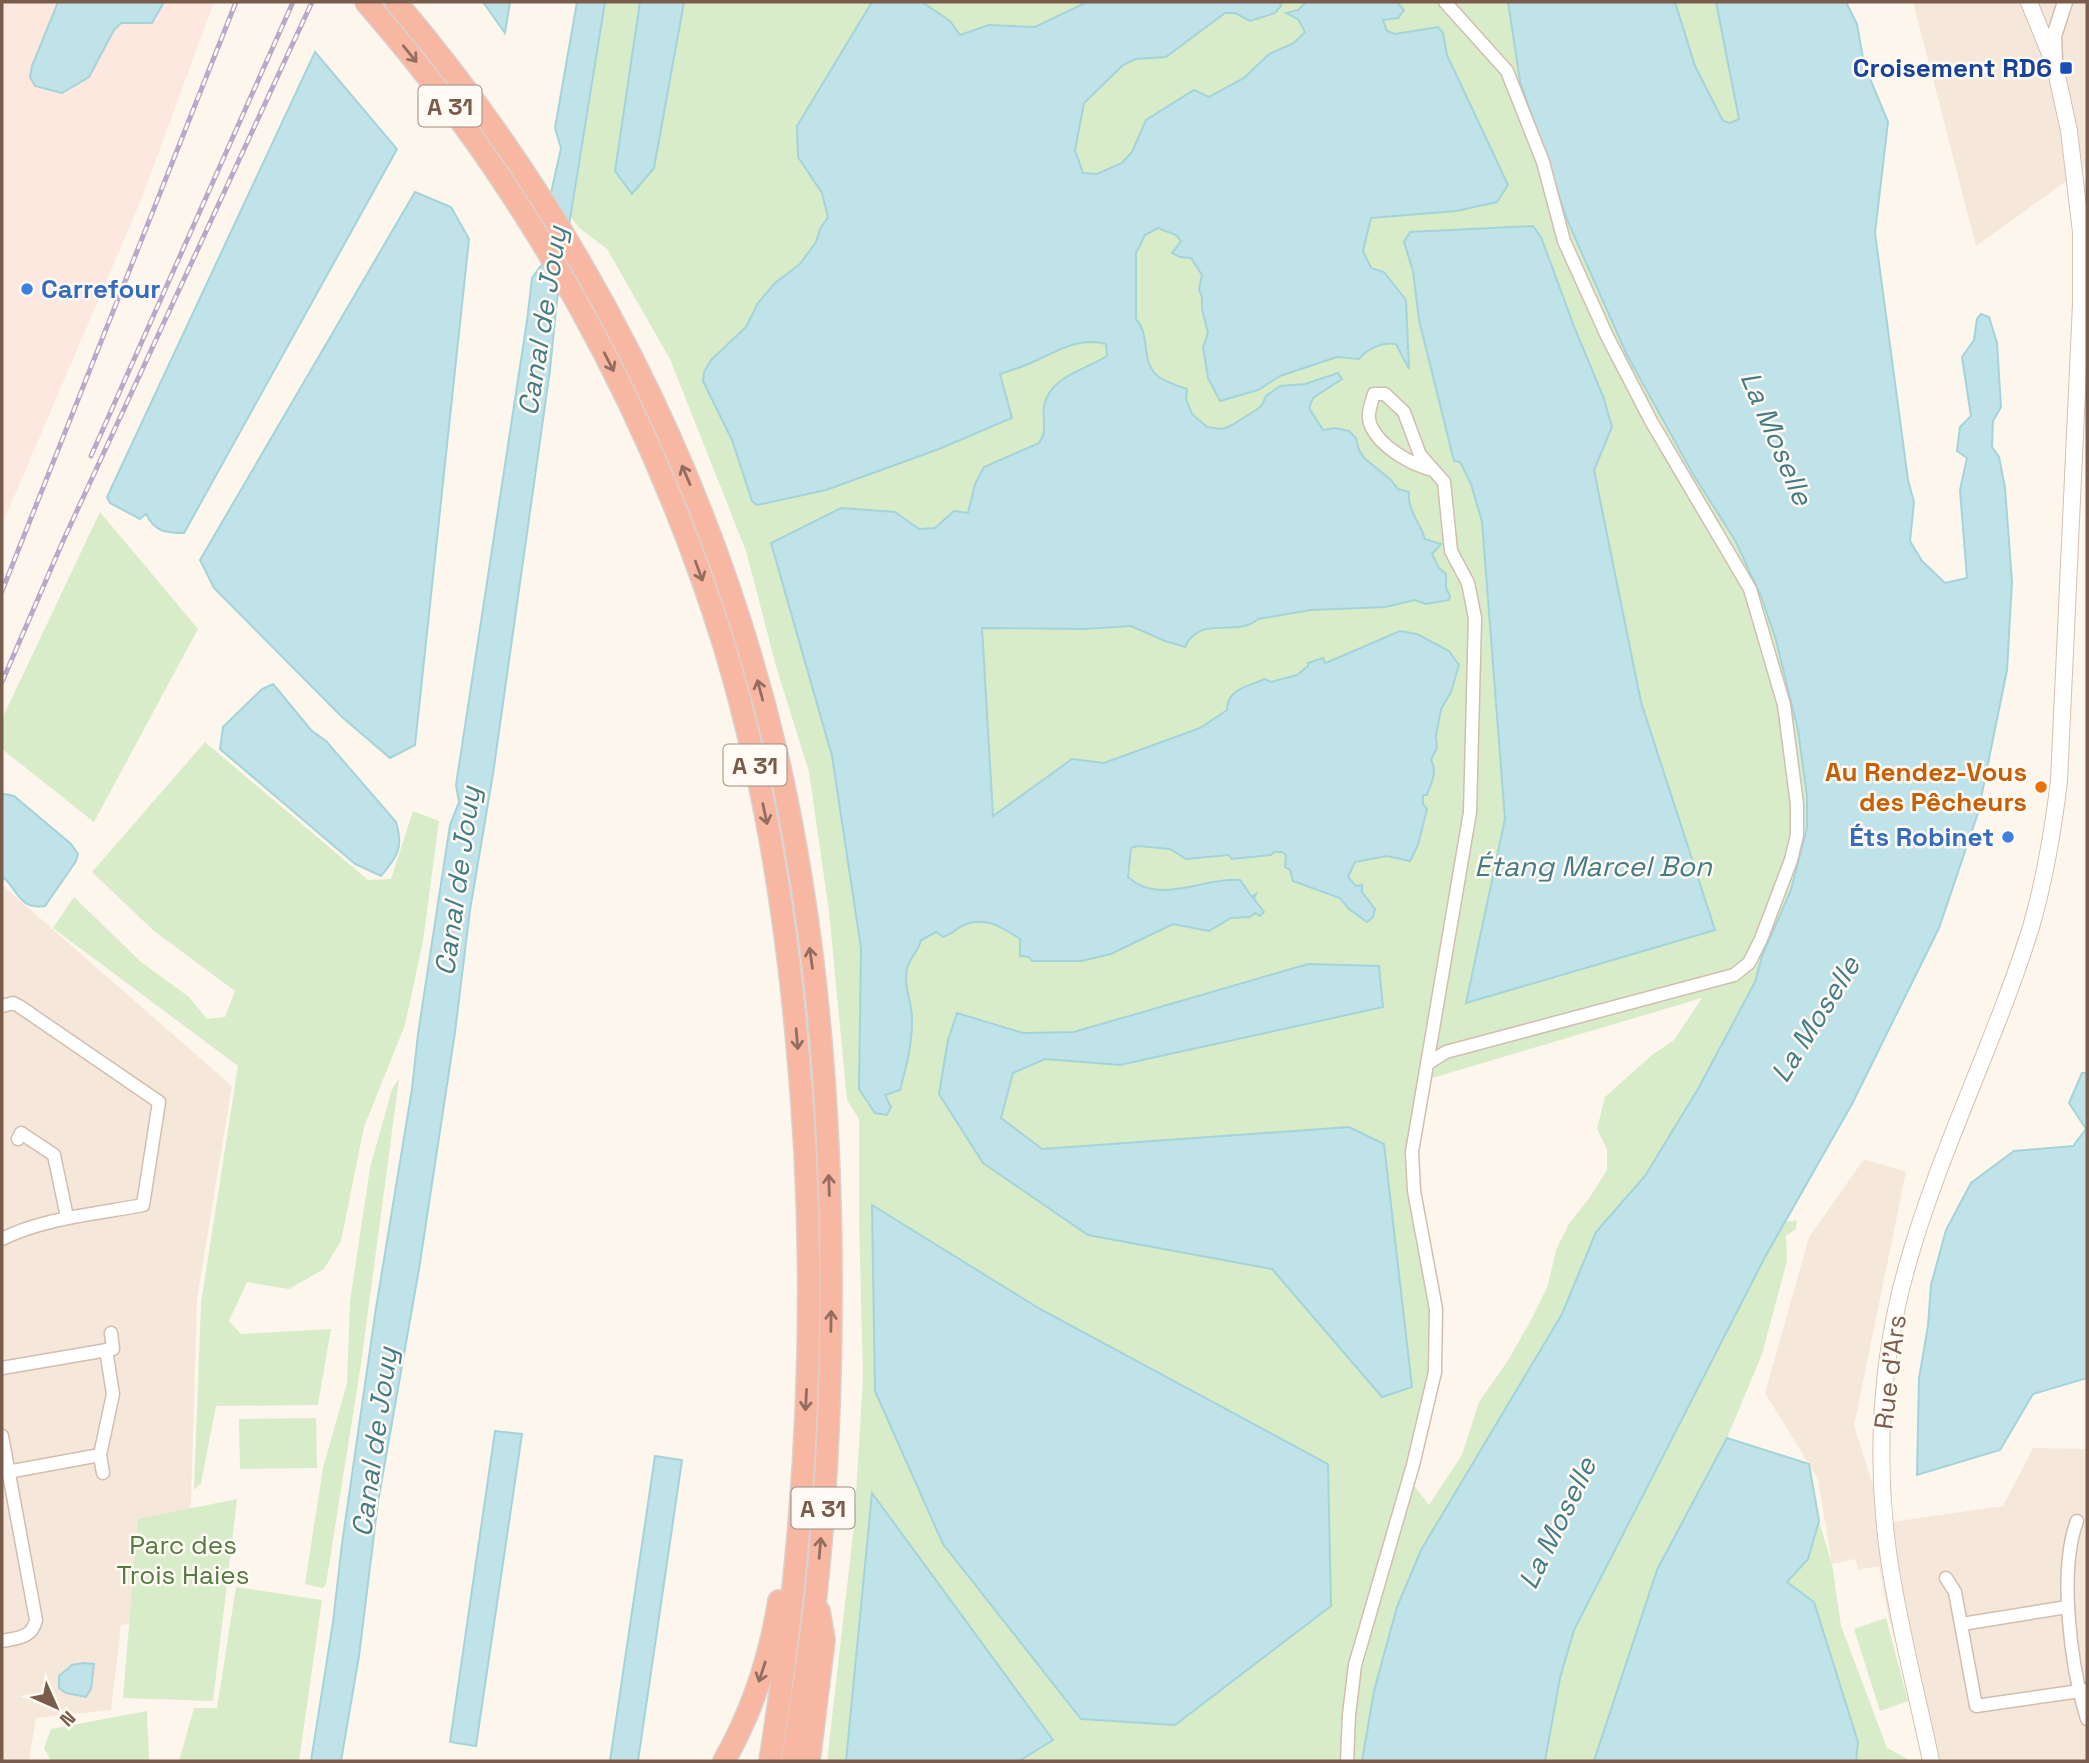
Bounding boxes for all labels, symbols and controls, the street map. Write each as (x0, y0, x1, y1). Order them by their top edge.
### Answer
one-way arrow (402, 45, 417, 63)
place label: Croisement RD6 (1853, 51, 2052, 85)
marker: Croisement RD6 (2058, 60, 2074, 76)
road number: A 31 (419, 86, 482, 126)
water label: Canal de Jouy (509, 222, 575, 418)
place label: Carrefour (41, 272, 161, 306)
marker: Carrefour (19, 281, 35, 297)
one-way arrow (603, 351, 617, 372)
water label: La Moselle (1733, 366, 1822, 512)
one-way arrow (679, 465, 692, 486)
one-way arrow (694, 559, 706, 581)
one-way arrow (753, 679, 766, 702)
road number: A 31 (724, 744, 786, 786)
place label: Au Rendez-Vous des Pêcheurs (1825, 755, 2027, 819)
marker: Au Rendez-Vous des Pêcheurs (2033, 779, 2049, 795)
water label: Canal de Jouy (426, 782, 488, 978)
one-way arrow (759, 802, 772, 825)
place label: Éts Robinet (1849, 820, 1994, 854)
marker: Éts Robinet (2000, 829, 2016, 845)
water label: Étang Marcel Bon (1474, 848, 1713, 884)
one-way arrow (805, 947, 818, 970)
water label: La Moselle (1762, 948, 1869, 1089)
one-way arrow (791, 1027, 804, 1050)
one-way arrow (823, 1174, 836, 1197)
one-way arrow (824, 1309, 837, 1332)
street label: Rue d'Ars (1866, 1313, 1914, 1431)
water label: Canal de Jouy (343, 1343, 405, 1539)
one-way arrow (800, 1388, 813, 1411)
water label: La Moselle (1510, 1450, 1605, 1595)
road number: A 31 (792, 1488, 854, 1528)
park label: Parc des Trois Haies (117, 1528, 249, 1592)
one-way arrow (814, 1537, 827, 1560)
one-way arrow (755, 1661, 767, 1683)
north arrow (21, 1672, 91, 1742)
text: N (54, 1705, 81, 1732)

